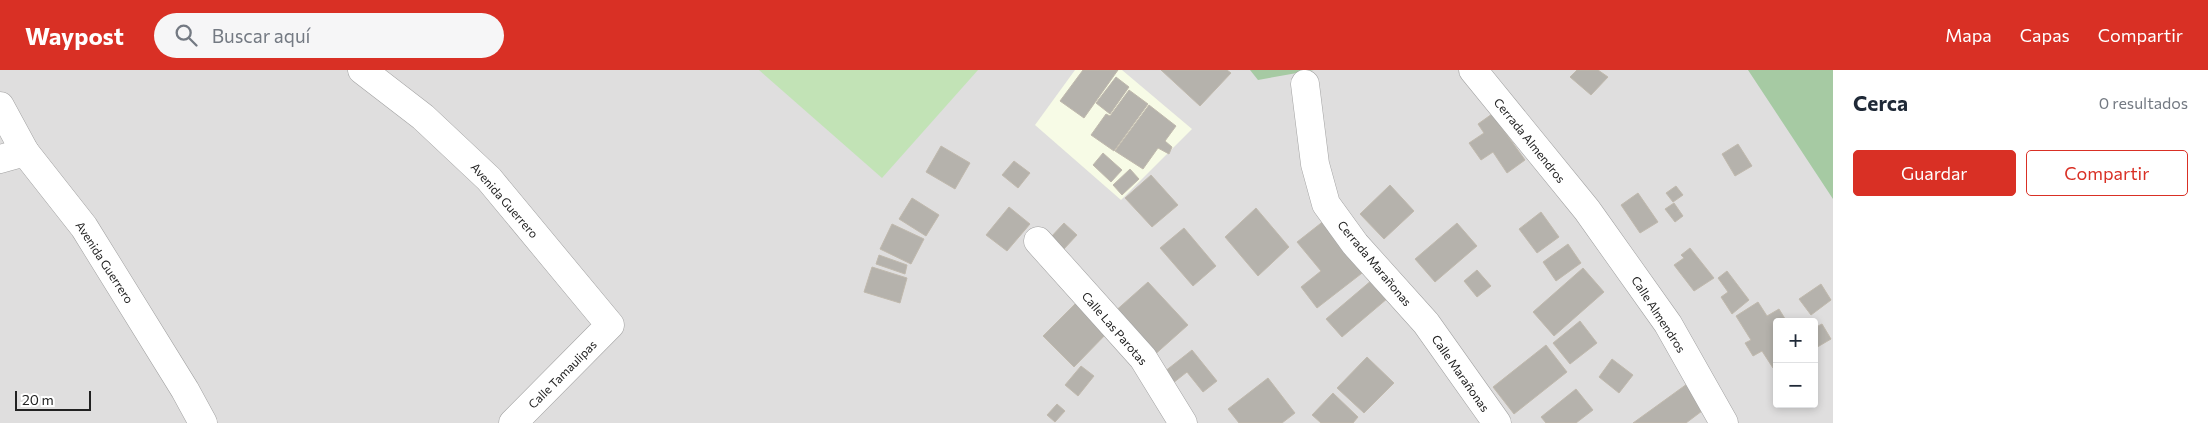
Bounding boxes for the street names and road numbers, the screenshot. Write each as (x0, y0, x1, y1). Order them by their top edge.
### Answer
street label: Cerrada Almendros (1492, 95, 1568, 185)
street label: Avenida Guerrero (469, 160, 541, 240)
street label: Cerrada Marañonas (1335, 217, 1415, 309)
street label: Avenida Guerrero (73, 218, 137, 306)
street label: Calle Almendros (1629, 273, 1689, 355)
street label: Calle Las Parotas (1079, 289, 1151, 367)
street label: Calle Marañonas (1429, 332, 1493, 414)
street label: Calle Tamaulipas (525, 337, 599, 411)

